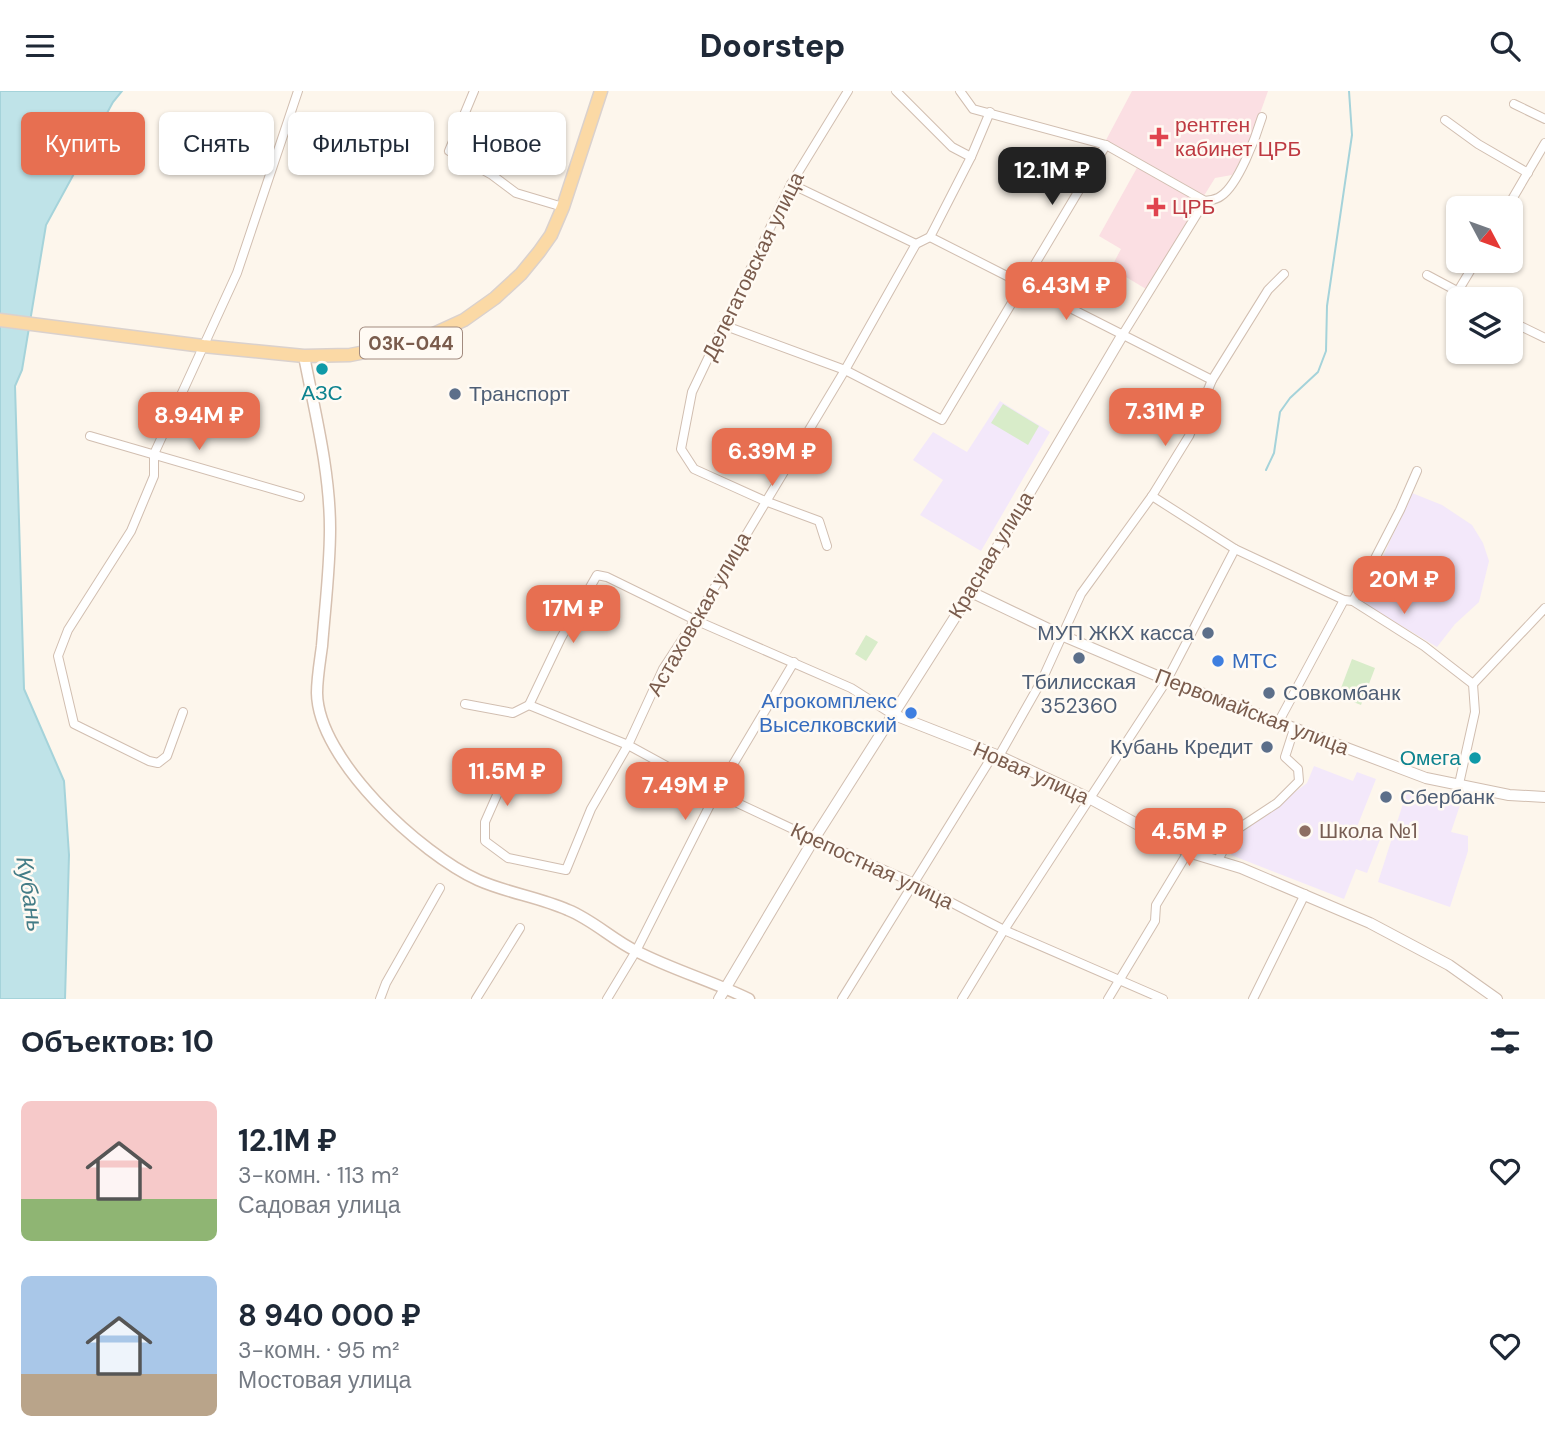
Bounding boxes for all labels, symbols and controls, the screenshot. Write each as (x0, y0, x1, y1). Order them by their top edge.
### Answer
text: Doorstep (700, 25, 845, 67)
icon: menu (21, 27, 59, 65)
icon: search (1486, 27, 1524, 65)
place label: рентген кабинет ЦРБ (1175, 111, 1301, 163)
chip: Купить (21, 112, 145, 175)
chip: Снять (159, 112, 274, 175)
chip: Фильтры (288, 112, 434, 175)
chip: Новое (448, 112, 566, 175)
marker: рентген кабинет ЦРБ (1149, 127, 1169, 147)
pin: 12.1M ₽ (987, 148, 1117, 207)
text: 12.1M ₽ (1014, 155, 1090, 185)
street label: Делегатовская улица (695, 167, 811, 365)
place label: ЦРБ (1172, 193, 1215, 221)
north arrow (1446, 196, 1522, 273)
map controls (1446, 196, 1523, 364)
marker: ЦРБ (1146, 197, 1166, 217)
pin: 6.43M ₽ (1001, 263, 1131, 322)
text: 6.43M ₽ (1021, 270, 1111, 300)
button: layers (1446, 287, 1523, 364)
road number: 03К-044 (360, 327, 462, 359)
marker: АЗС (314, 361, 330, 377)
place label: АЗС (301, 379, 343, 407)
place label: Транспорт (469, 380, 570, 408)
marker: Транспорт (447, 386, 463, 402)
pin: 7.31M ₽ (1100, 389, 1230, 448)
pin: 8.94M ₽ (134, 393, 264, 452)
text: 7.31M ₽ (1125, 396, 1205, 426)
text: 8.94M ₽ (154, 400, 244, 430)
pin: 6.39M ₽ (707, 429, 837, 488)
text: 6.39M ₽ (728, 436, 816, 466)
street label: Красная улица (942, 486, 1040, 624)
street label: Астаховская улица (641, 527, 758, 701)
pin: 20M ₽ (1355, 557, 1453, 616)
text: 20M ₽ (1369, 564, 1439, 594)
pin: 17M ₽ (524, 585, 622, 645)
text: 17M ₽ (542, 593, 604, 623)
place label: МУП ЖКХ касса (1037, 619, 1194, 647)
marker: МУП ЖКХ касса (1200, 625, 1216, 641)
place label: МТС (1232, 647, 1278, 675)
marker: Тбилисская 352360 (1071, 650, 1087, 666)
marker: МТС (1210, 653, 1226, 669)
street label: Первомайская улица (1151, 662, 1353, 762)
place label: Тбилисская 352360 (1022, 668, 1136, 720)
place label: Совкомбанк (1283, 679, 1401, 707)
marker: Совкомбанк (1261, 685, 1277, 701)
place label: Агрокомплекс Выселковский (759, 687, 897, 739)
marker: Агрокомплекс Выселковский (903, 705, 919, 721)
place label: Кубань Кредит (1110, 733, 1253, 761)
street label: Новая улица (969, 735, 1094, 811)
marker: Кубань Кредит (1259, 739, 1275, 755)
place label: Омега (1400, 744, 1461, 772)
pin: 11.5M ₽ (442, 749, 572, 808)
marker: Омега (1467, 750, 1483, 766)
text: 11.5M ₽ (468, 756, 546, 786)
pin: 7.49M ₽ (620, 763, 750, 822)
text: 7.49M ₽ (641, 770, 729, 800)
place label: Сбербанк (1400, 783, 1495, 811)
marker: Сбербанк (1378, 789, 1394, 805)
pin: 4.5M ₽ (1132, 809, 1246, 868)
street label: Крепостная улица (786, 816, 958, 916)
text: 4.5M ₽ (1151, 816, 1227, 846)
place label: Школа №1 (1319, 817, 1418, 845)
marker: Школа №1 (1297, 823, 1313, 839)
water label: Кубань (9, 854, 51, 934)
text: Объектов: 10 (21, 1022, 214, 1061)
icon: filters (1486, 1022, 1524, 1060)
text: 12.1M ₽ (238, 1121, 337, 1160)
icon: home (77, 1129, 161, 1213)
icon: heart (1486, 1152, 1524, 1190)
text: 3-комн. · 113 m² (238, 1160, 399, 1190)
text: Садовая улица (238, 1190, 400, 1220)
text: 8 940 000 ₽ (238, 1296, 421, 1335)
icon: home (77, 1304, 161, 1388)
icon: heart (1486, 1327, 1524, 1365)
text: 3-комн. · 95 m² (238, 1335, 400, 1365)
text: Мостовая улица (238, 1365, 411, 1395)

